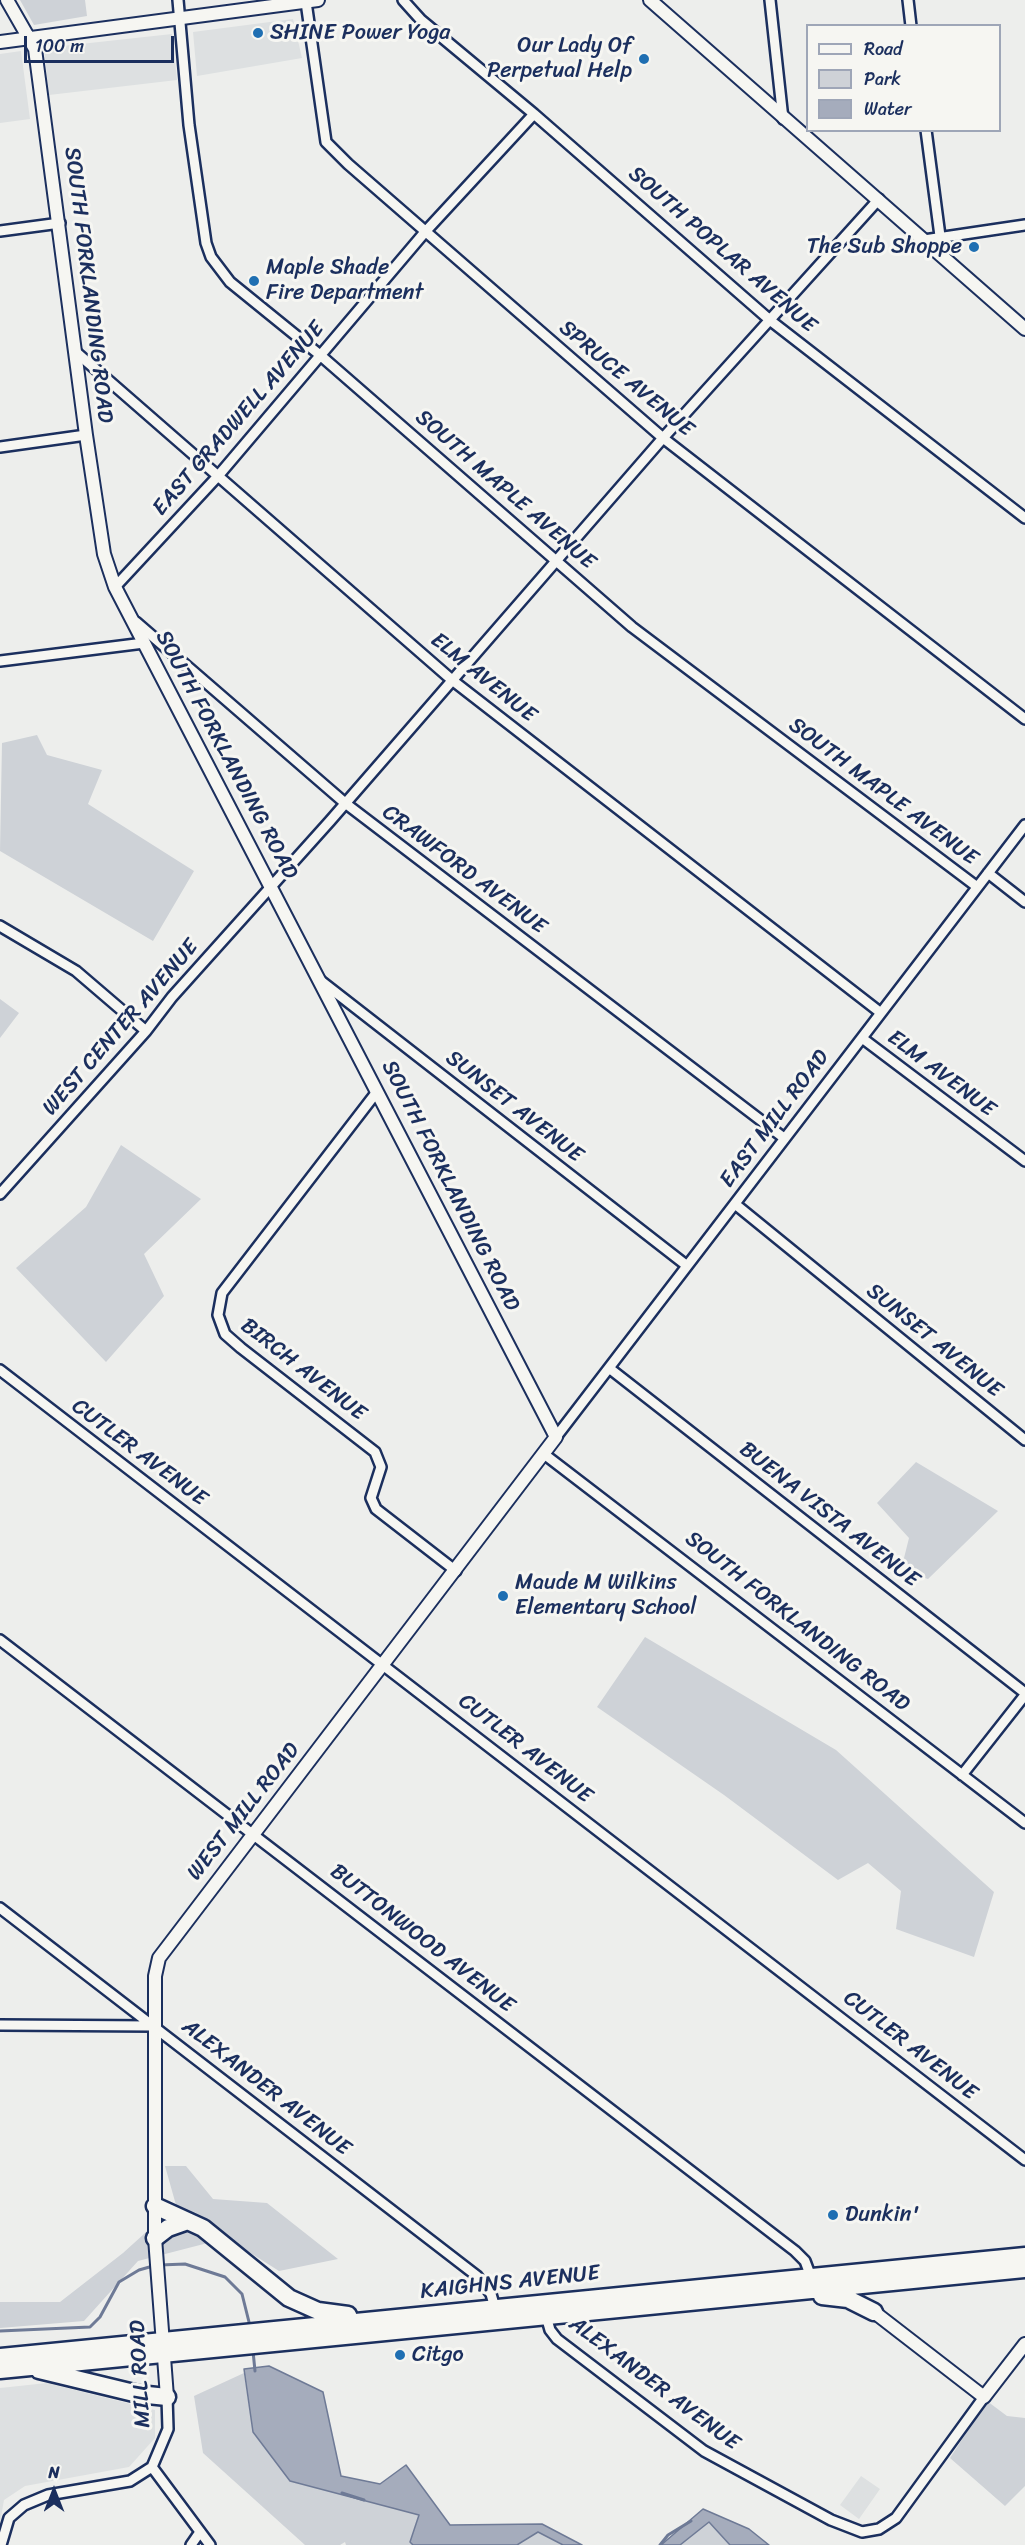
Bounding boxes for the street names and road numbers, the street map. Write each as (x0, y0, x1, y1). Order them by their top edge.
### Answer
street label: SOUTH FORKLANDING ROAD (58, 145, 118, 425)
street label: SOUTH POPLAR AVENUE (622, 161, 822, 339)
street label: SPRUCE AVENUE (553, 315, 699, 443)
street label: EAST GRADWELL AVENUE (147, 316, 331, 522)
street label: SOUTH MAPLE AVENUE (409, 405, 601, 575)
street label: SOUTH FORKLANDING ROAD (149, 626, 303, 884)
street label: ELM AVENUE (425, 627, 541, 729)
street label: SOUTH MAPLE AVENUE (783, 712, 983, 872)
street label: CRAWFORD AVENUE (377, 800, 551, 940)
street label: WEST CENTER AVENUE (37, 935, 205, 1121)
street label: ELM AVENUE (882, 1025, 1000, 1123)
street label: SUNSET AVENUE (440, 1045, 588, 1169)
street label: EAST MILL ROAD (715, 1045, 835, 1193)
street label: SOUTH FORKLANDING ROAD (375, 1056, 525, 1316)
street label: SUNSET AVENUE (861, 1278, 1007, 1404)
street label: BIRCH AVENUE (235, 1313, 371, 1427)
street label: CUTLER AVENUE (66, 1393, 212, 1513)
street label: BUENA VISTA AVENUE (734, 1436, 924, 1594)
street label: SOUTH FORKLANDING ROAD (679, 1526, 915, 1718)
street label: CUTLER AVENUE (453, 1688, 597, 1810)
street label: WEST MILL ROAD (182, 1738, 306, 1886)
street label: BUTTONWOOD AVENUE (325, 1859, 519, 2019)
street label: CUTLER AVENUE (838, 1985, 982, 2107)
street label: ALEXANDER AVENUE (176, 2014, 356, 2162)
street label: KAIGHNS AVENUE (419, 2260, 601, 2306)
street label: ALEXANDER AVENUE (563, 2311, 745, 2457)
street label: MILL ROAD (125, 2319, 157, 2429)

